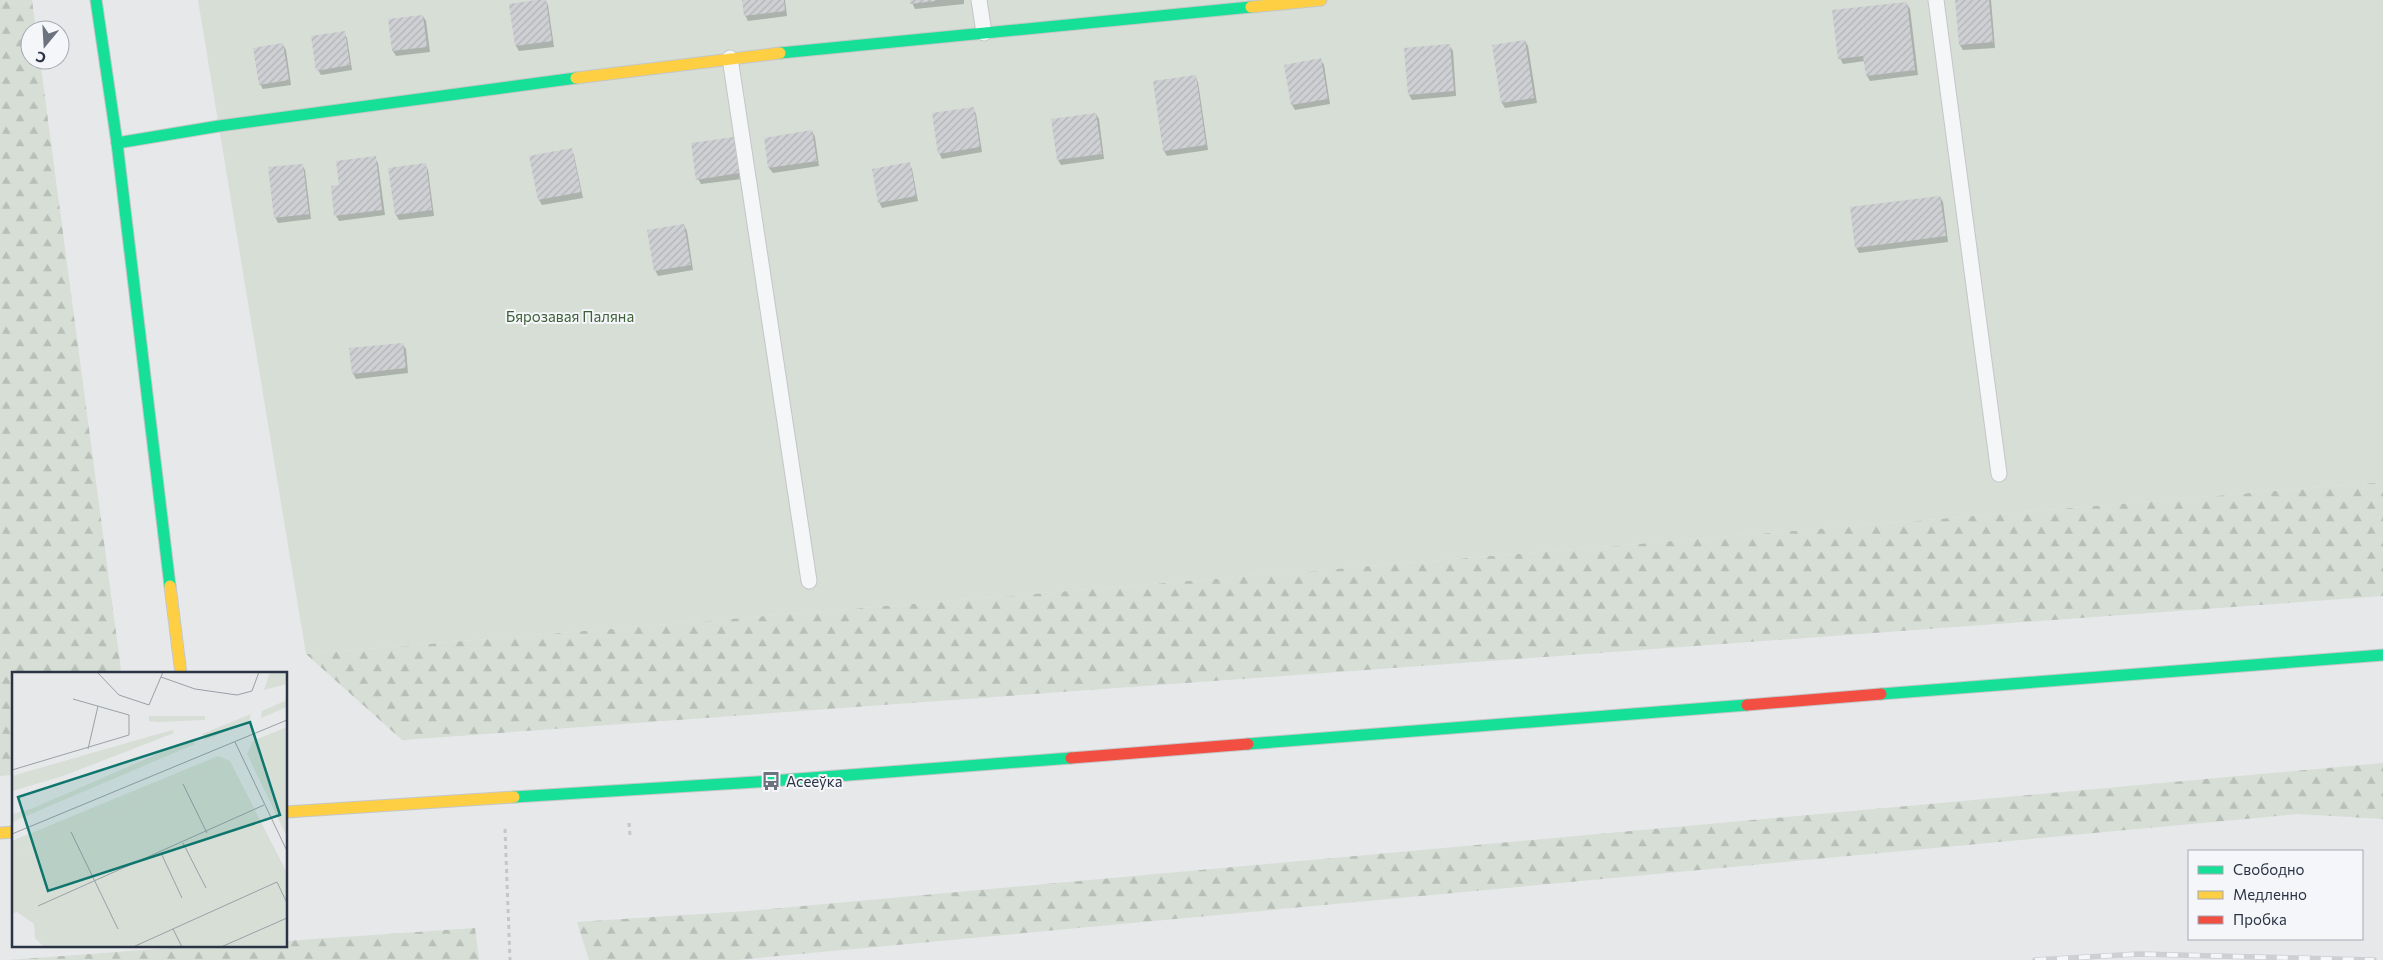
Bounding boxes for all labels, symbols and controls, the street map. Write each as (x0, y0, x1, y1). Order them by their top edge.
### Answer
north arrow (20, 20, 70, 70)
text: С (34, 48, 48, 67)
park label: Бярозавая Паляна (506, 307, 634, 325)
inset map (12, 672, 288, 948)
bus stop icon: Асееўка (760, 770, 782, 792)
place label: Асееўка (786, 772, 843, 790)
legend (2188, 850, 2363, 940)
text: Свободно (2233, 860, 2304, 878)
text: Медленно (2233, 885, 2307, 903)
text: Пробка (2233, 910, 2287, 928)

